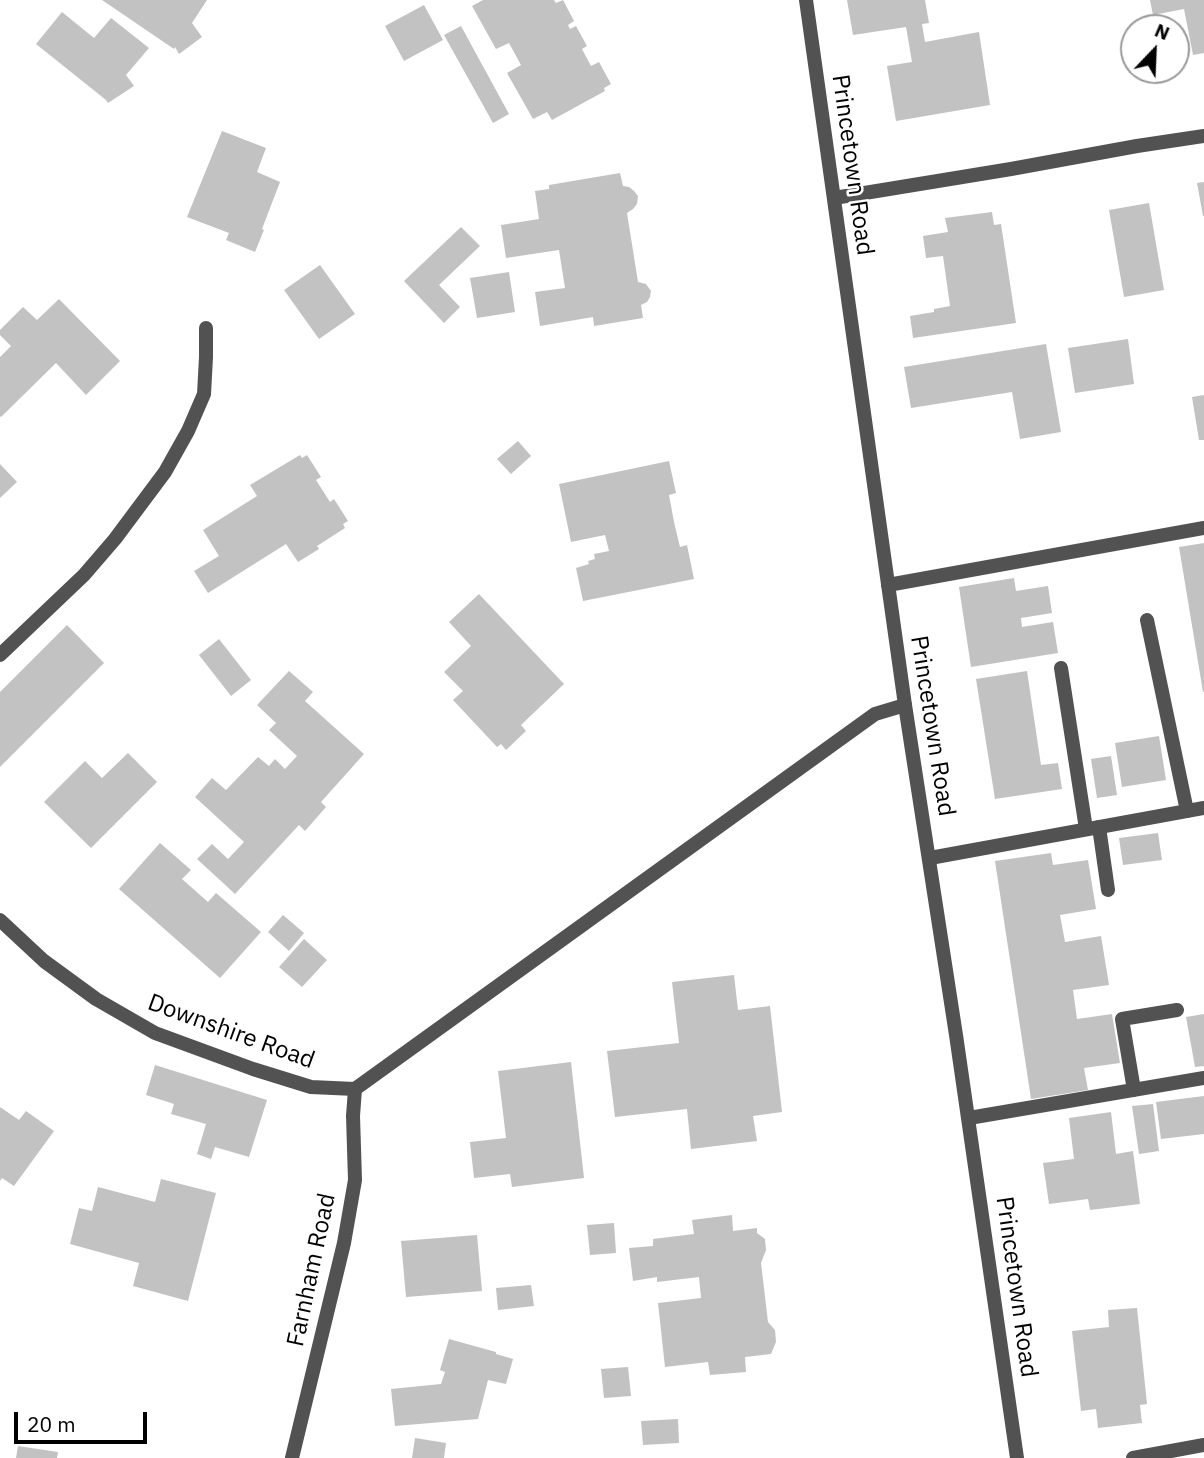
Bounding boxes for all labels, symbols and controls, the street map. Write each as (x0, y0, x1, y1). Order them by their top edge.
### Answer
north arrow (1120, 14, 1190, 84)
text: N (1151, 18, 1173, 45)
street label: Princetown Road (825, 73, 879, 257)
street label: Princetown Road (904, 634, 960, 818)
street label: Downshire Road (144, 988, 318, 1076)
street label: Farnham Road (282, 1191, 342, 1349)
street label: Princetown Road (989, 1195, 1043, 1379)
scale bar (18, 1398, 150, 1442)
text: 20 m (27, 1410, 76, 1438)

